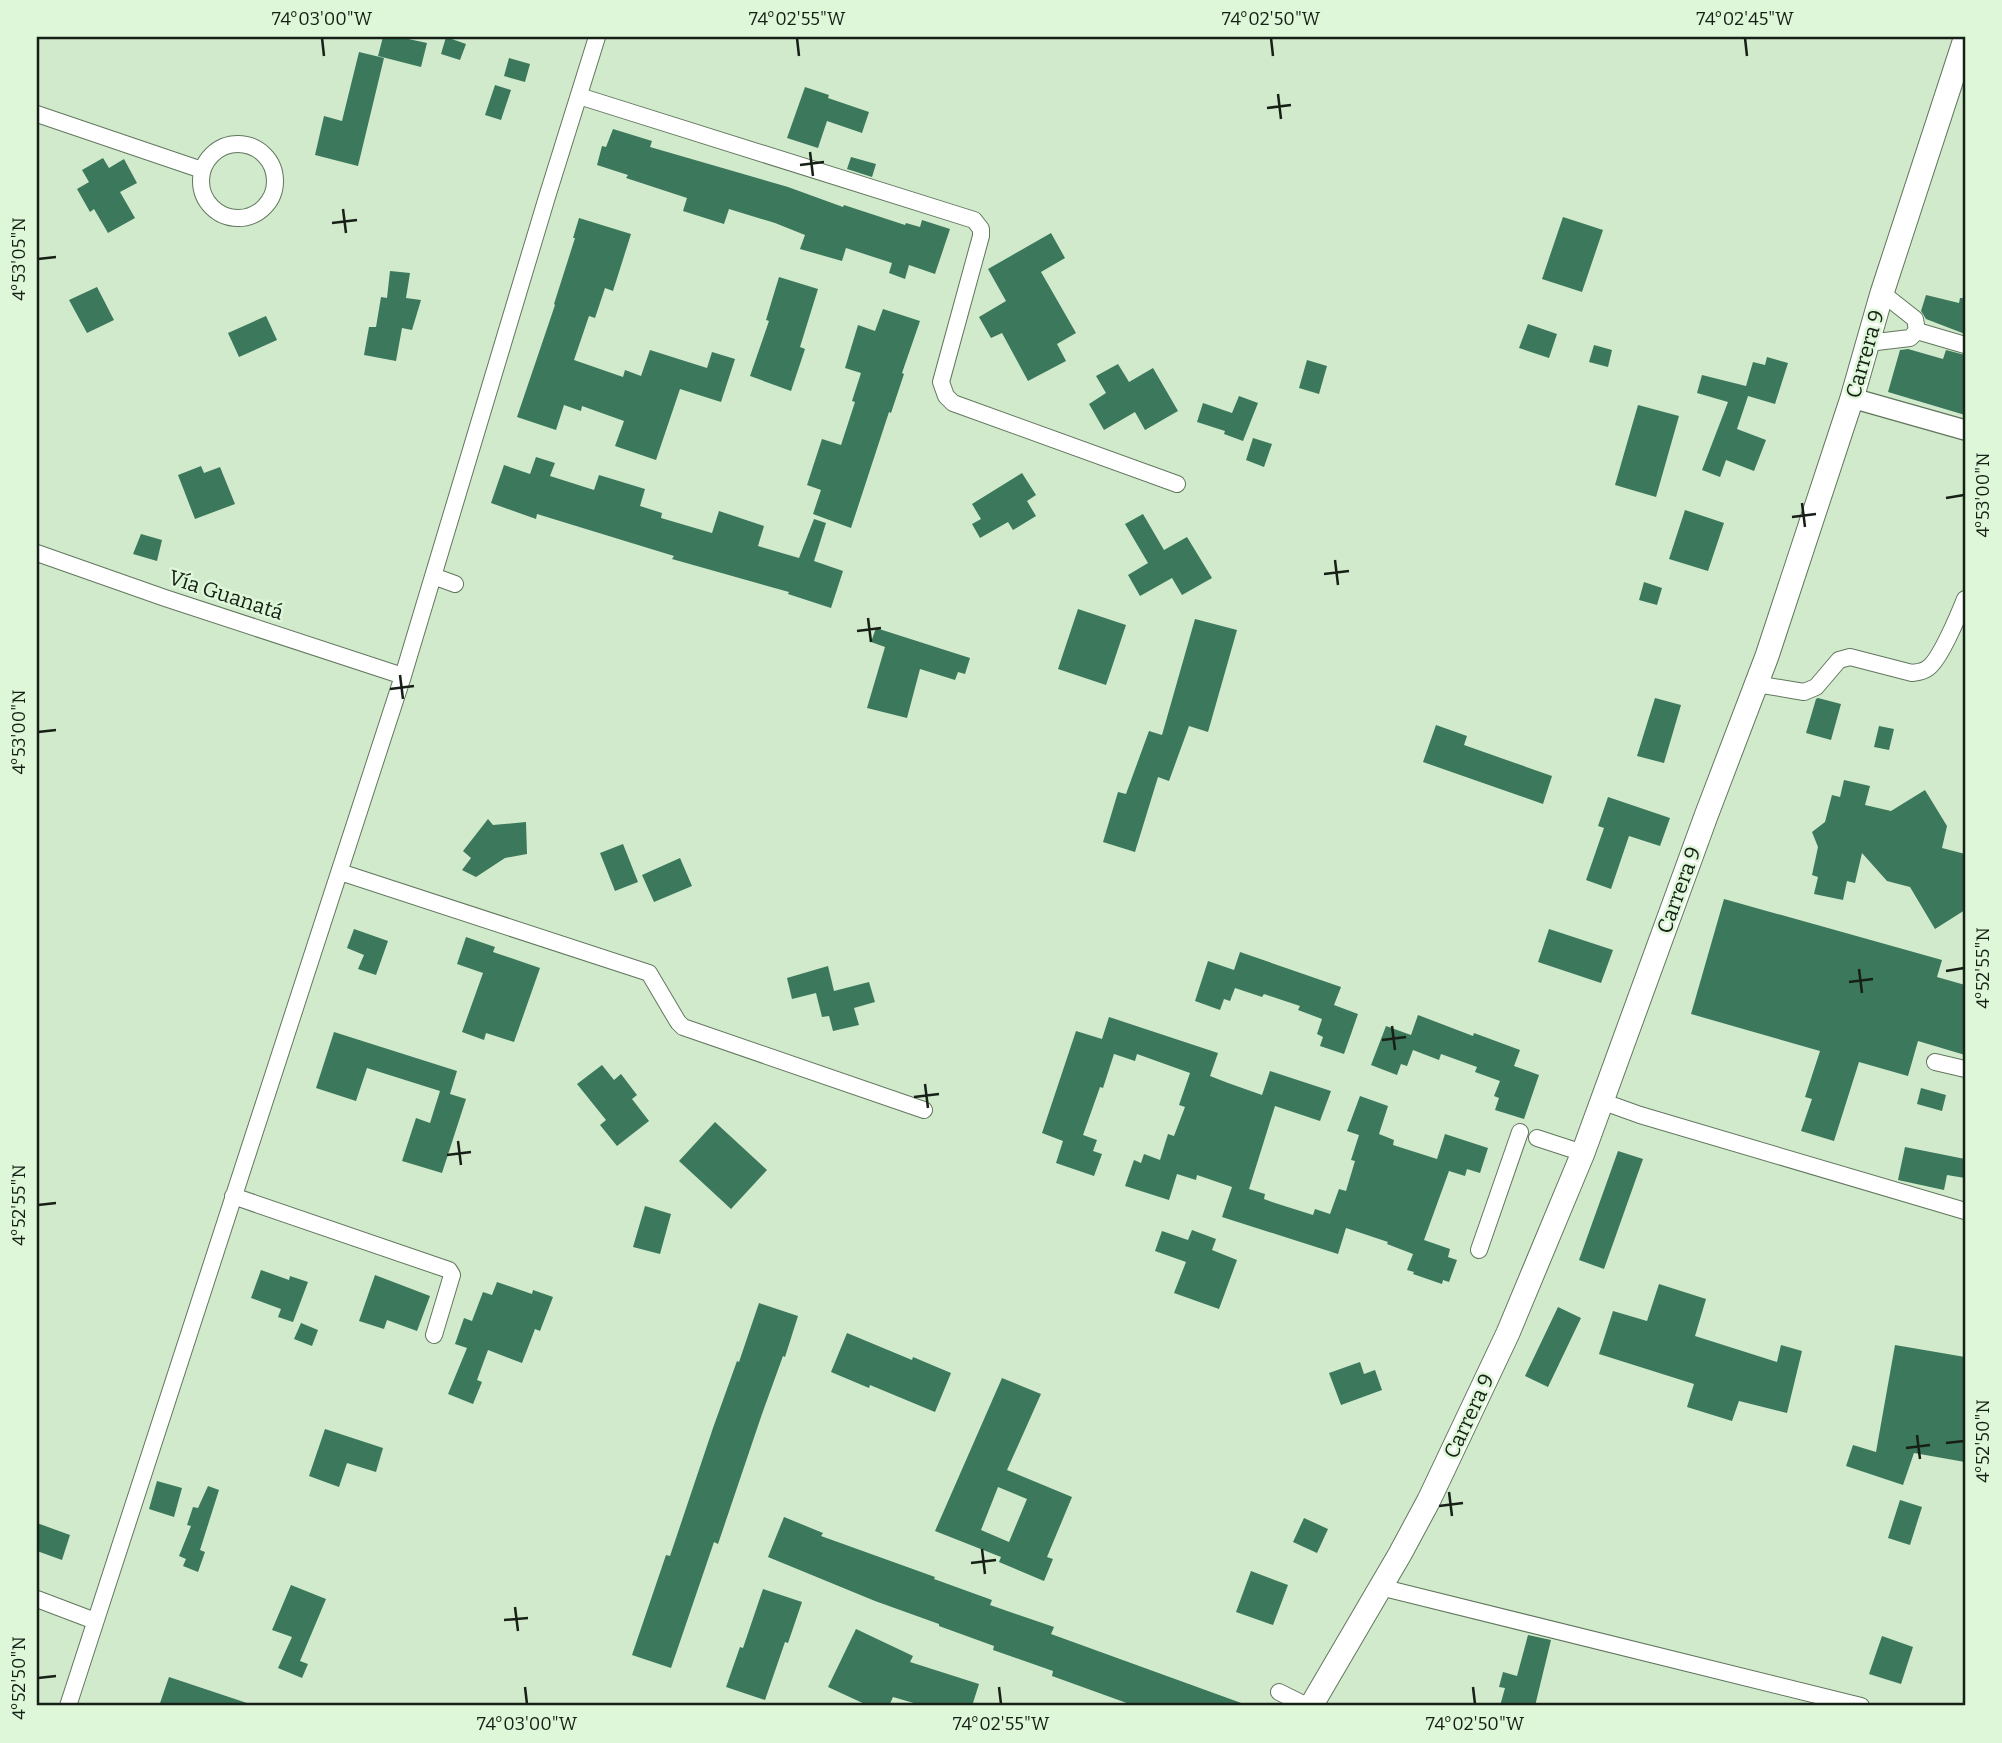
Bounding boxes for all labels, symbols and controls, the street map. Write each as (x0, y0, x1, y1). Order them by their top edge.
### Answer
text: 74°03'00"W (272, 8, 373, 30)
text: 74°02'55"W (749, 8, 846, 30)
text: 74°02'50"W (1222, 8, 1321, 30)
text: 74°02'45"W (1696, 8, 1794, 30)
text: 4°53'05"N (8, 217, 30, 301)
street label: Carrera 9 (1840, 307, 1890, 401)
text: 4°53'00"N (1972, 452, 1994, 538)
street label: Vía Guanatá (165, 564, 287, 626)
text: 4°53'00"N (8, 689, 30, 775)
street label: Carrera 9 (1651, 843, 1707, 937)
text: 4°52'55"N (1972, 927, 1994, 1009)
text: 4°52'55"N (8, 1164, 30, 1246)
street label: Carrera 9 (1438, 1369, 1500, 1463)
text: 4°52'50"N (1972, 1399, 1994, 1483)
text: 4°52'50"N (8, 1636, 30, 1720)
text: 74°03'00"W (477, 1713, 578, 1735)
text: 74°02'55"W (953, 1713, 1050, 1735)
text: 74°02'50"W (1426, 1713, 1525, 1735)

